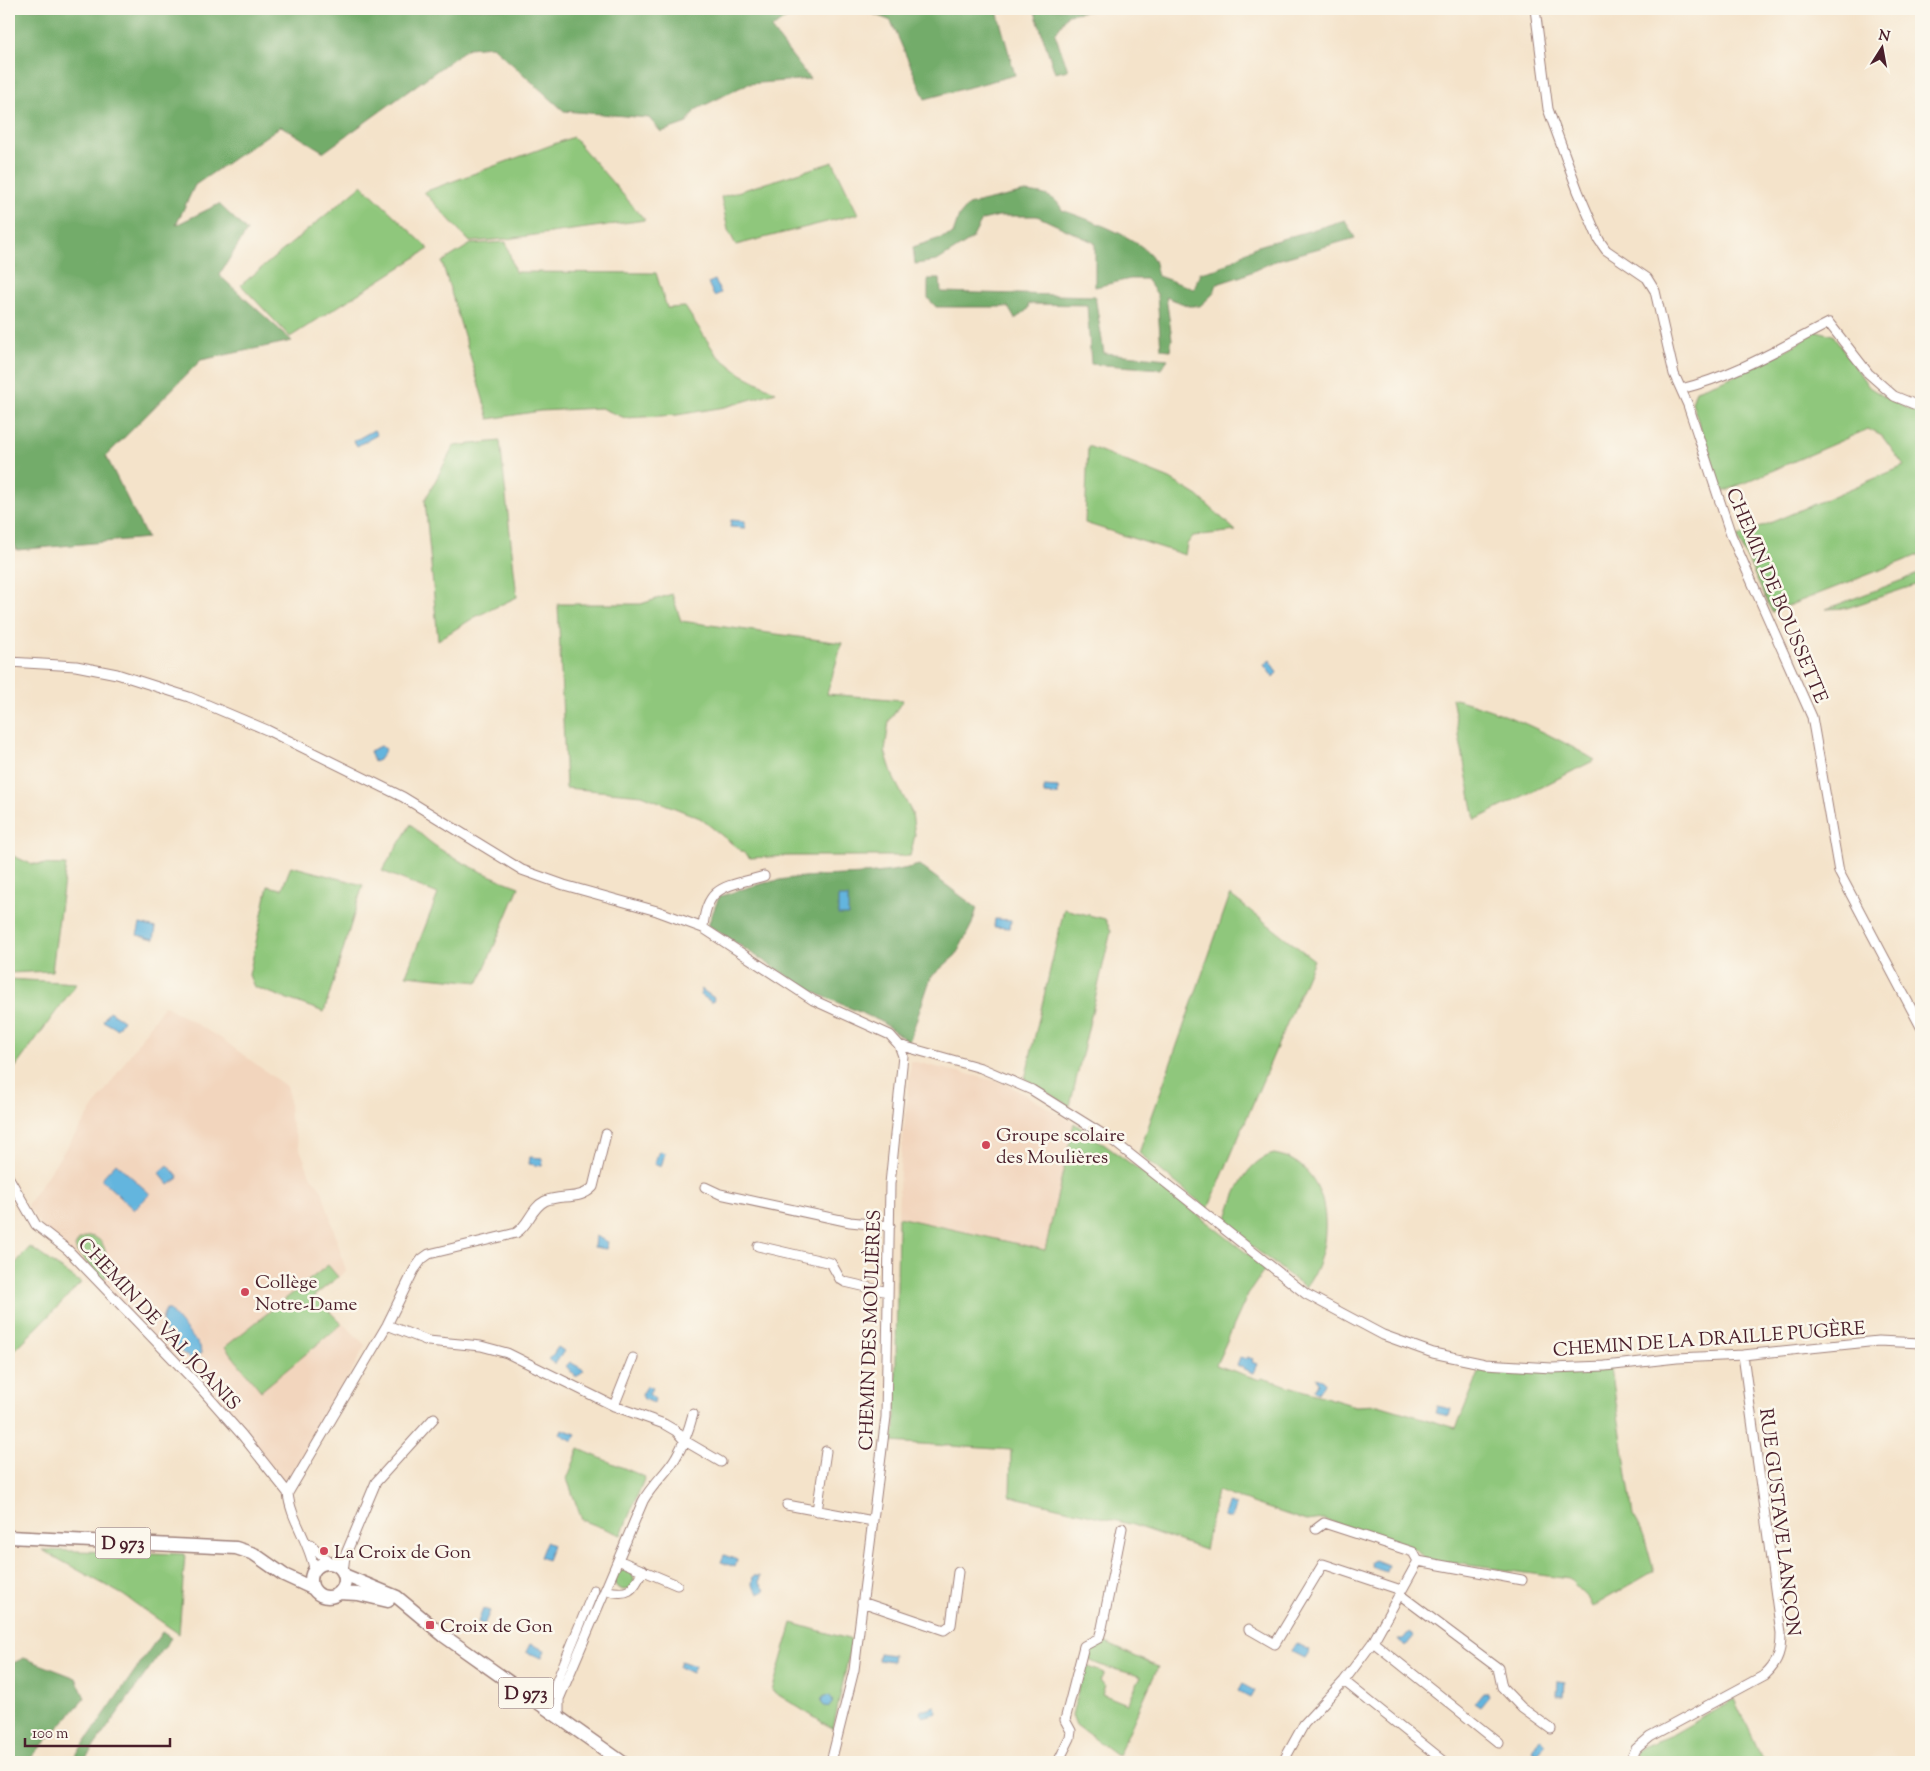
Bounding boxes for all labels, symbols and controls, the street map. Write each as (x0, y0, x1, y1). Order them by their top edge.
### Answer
north arrow (1858, 22, 1908, 72)
text: N (1877, 26, 1891, 48)
street label: CHEMIN DE BOUSSETTE (1718, 484, 1834, 708)
place label: Groupe scolaire des Moulières (996, 1123, 1125, 1172)
marker: Groupe scolaire des Moulières (980, 1139, 992, 1151)
street label: CHEMIN DES MOULIÈRES (854, 1209, 889, 1451)
street label: CHEMIN DE VAL JOANIS (71, 1232, 246, 1417)
place label: Collège Notre-Dame (255, 1270, 357, 1319)
marker: Collège Notre-Dame (239, 1286, 251, 1298)
street label: CHEMIN DE LA DRAILLE PUGÈRE (1552, 1316, 1867, 1365)
street label: RUE GUSTAVE LANÇON (1751, 1407, 1806, 1638)
road number: D 973 (96, 1528, 150, 1559)
place label: La Croix de Gon (334, 1540, 471, 1567)
marker: La Croix de Gon (318, 1545, 330, 1557)
place label: Croix de Gon (440, 1614, 553, 1641)
marker: Croix de Gon (424, 1619, 436, 1631)
road number: D 973 (498, 1678, 554, 1709)
scale bar (25, 1716, 170, 1748)
text: 100 m (32, 1724, 69, 1745)

